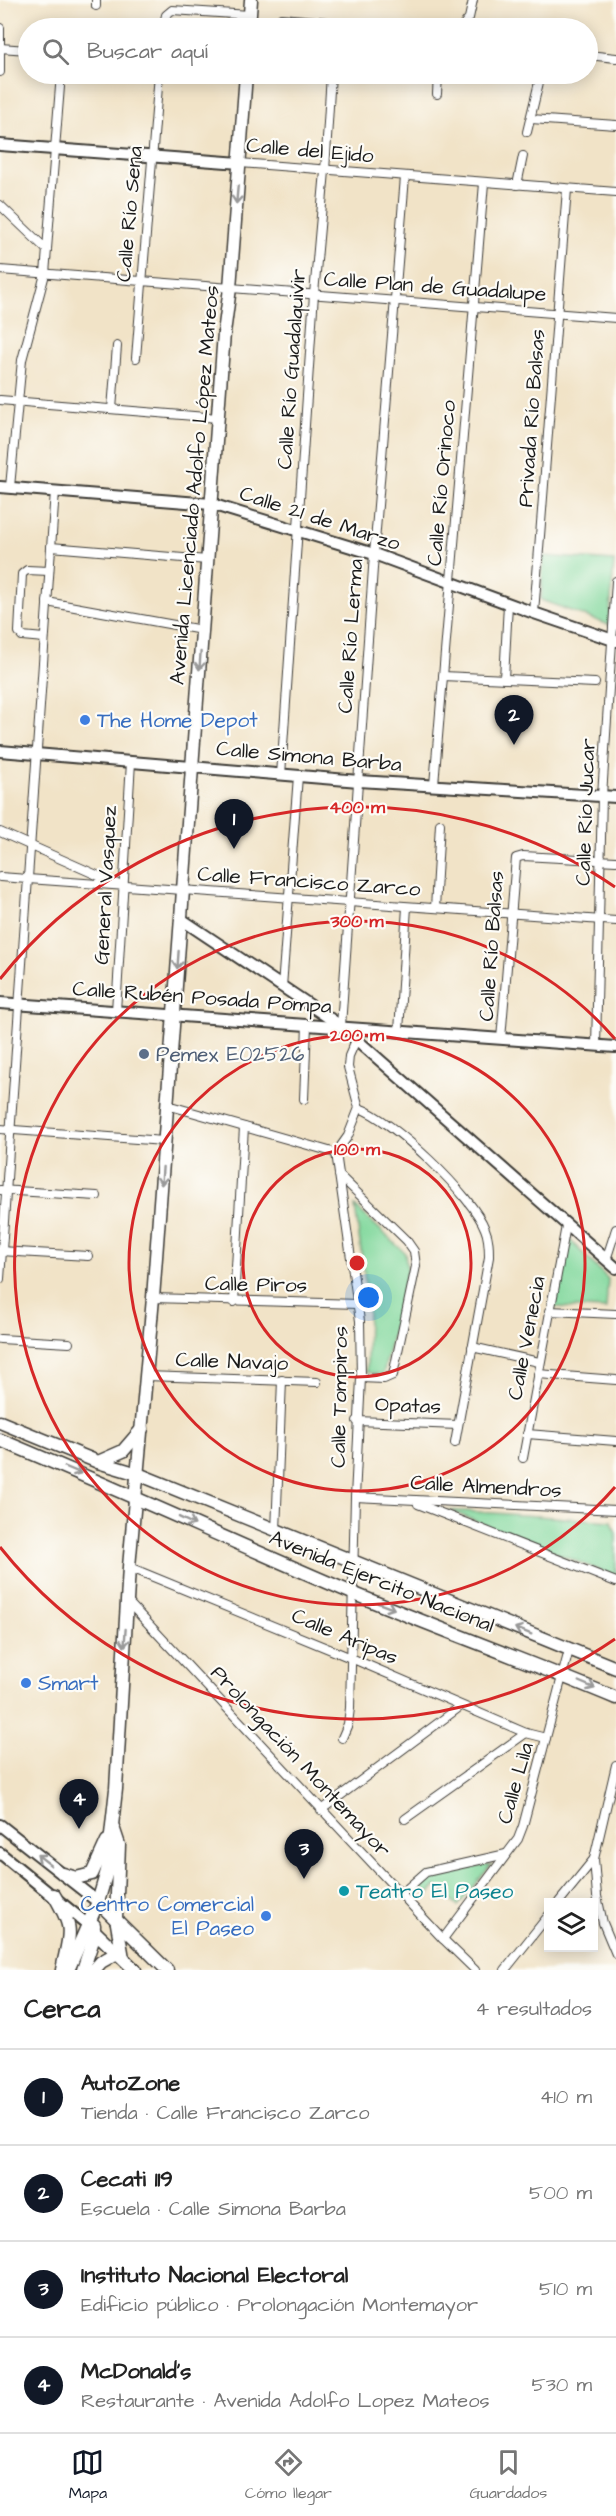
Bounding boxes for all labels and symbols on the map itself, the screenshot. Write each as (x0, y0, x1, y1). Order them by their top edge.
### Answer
street label: Calle del Ejido (245, 130, 375, 171)
street label: Calle Río Sena (109, 145, 150, 283)
one-way arrow (231, 184, 242, 204)
street label: Calle Plan de Guadalupe (323, 264, 547, 310)
street label: Calle Río Guadalquivir (270, 267, 313, 470)
street label: Avenida Licenciado Adolfo López Mateos (163, 284, 227, 686)
street label: Privada Río Balsas (511, 328, 552, 508)
street label: Calle Río Orinoco (420, 399, 463, 567)
street label: Calle 21 de Marzo (236, 479, 404, 558)
street label: Calle Río Lerma (331, 557, 370, 714)
one-way arrow (194, 651, 205, 671)
pin: 2 (494, 696, 534, 745)
place label: The Home Depot (97, 706, 258, 736)
marker: The Home Depot (78, 713, 92, 727)
street label: Calle Simona Barba (215, 734, 403, 779)
street label: Calle Río Jucar (568, 737, 603, 886)
text: 400 m (329, 795, 386, 820)
pin: 1 (214, 800, 254, 849)
street label: General Vasquez (87, 804, 124, 965)
street label: Calle Francisco Zarco (196, 859, 422, 904)
street label: Calle Río Balsas (472, 870, 511, 1022)
text: 300 m (329, 909, 385, 934)
one-way arrow (172, 950, 183, 970)
street label: Calle Rubén Posada Pompa (71, 974, 333, 1022)
text: 200 m (329, 1023, 385, 1048)
place label: Pemex E02526 (156, 1040, 305, 1069)
marker: Pemex E02526 (137, 1047, 151, 1061)
text: 100 m (334, 1137, 381, 1162)
one-way arrow (156, 1165, 167, 1185)
centre of rings (347, 1253, 367, 1273)
street label: Calle Piros (205, 1269, 307, 1300)
street label: Calle Venecia (500, 1273, 553, 1402)
your location (354, 1283, 383, 1312)
street label: Calle Tompiros (324, 1326, 356, 1468)
street label: Calle Navajo (175, 1345, 289, 1378)
street label: Opatas (374, 1390, 442, 1422)
one-way arrow (64, 1465, 82, 1476)
street label: Calle Almendros (410, 1468, 562, 1505)
one-way arrow (178, 1516, 196, 1528)
street label: Avenida Ejercito Nacional (265, 1523, 499, 1640)
street label: Calle Aripas (287, 1601, 403, 1673)
one-way arrow (376, 1601, 395, 1612)
one-way arrow (514, 1625, 532, 1636)
one-way arrow (119, 1627, 130, 1647)
street label: Prolongación Montemayor (202, 1659, 398, 1865)
place label: Smart (38, 1669, 99, 1698)
marker: Smart (19, 1676, 33, 1690)
one-way arrow (577, 1680, 596, 1691)
street label: Calle Lila (490, 1739, 541, 1827)
pin: 4 (60, 1780, 98, 1829)
pin: 3 (284, 1830, 324, 1879)
one-way arrow (36, 1853, 52, 1866)
place label: Teatro El Paseo (356, 1877, 514, 1906)
marker: Teatro El Paseo (337, 1884, 351, 1898)
place label: Centro Comercial El Paseo (81, 1890, 254, 1943)
marker: Centro Comercial El Paseo (259, 1909, 273, 1923)

